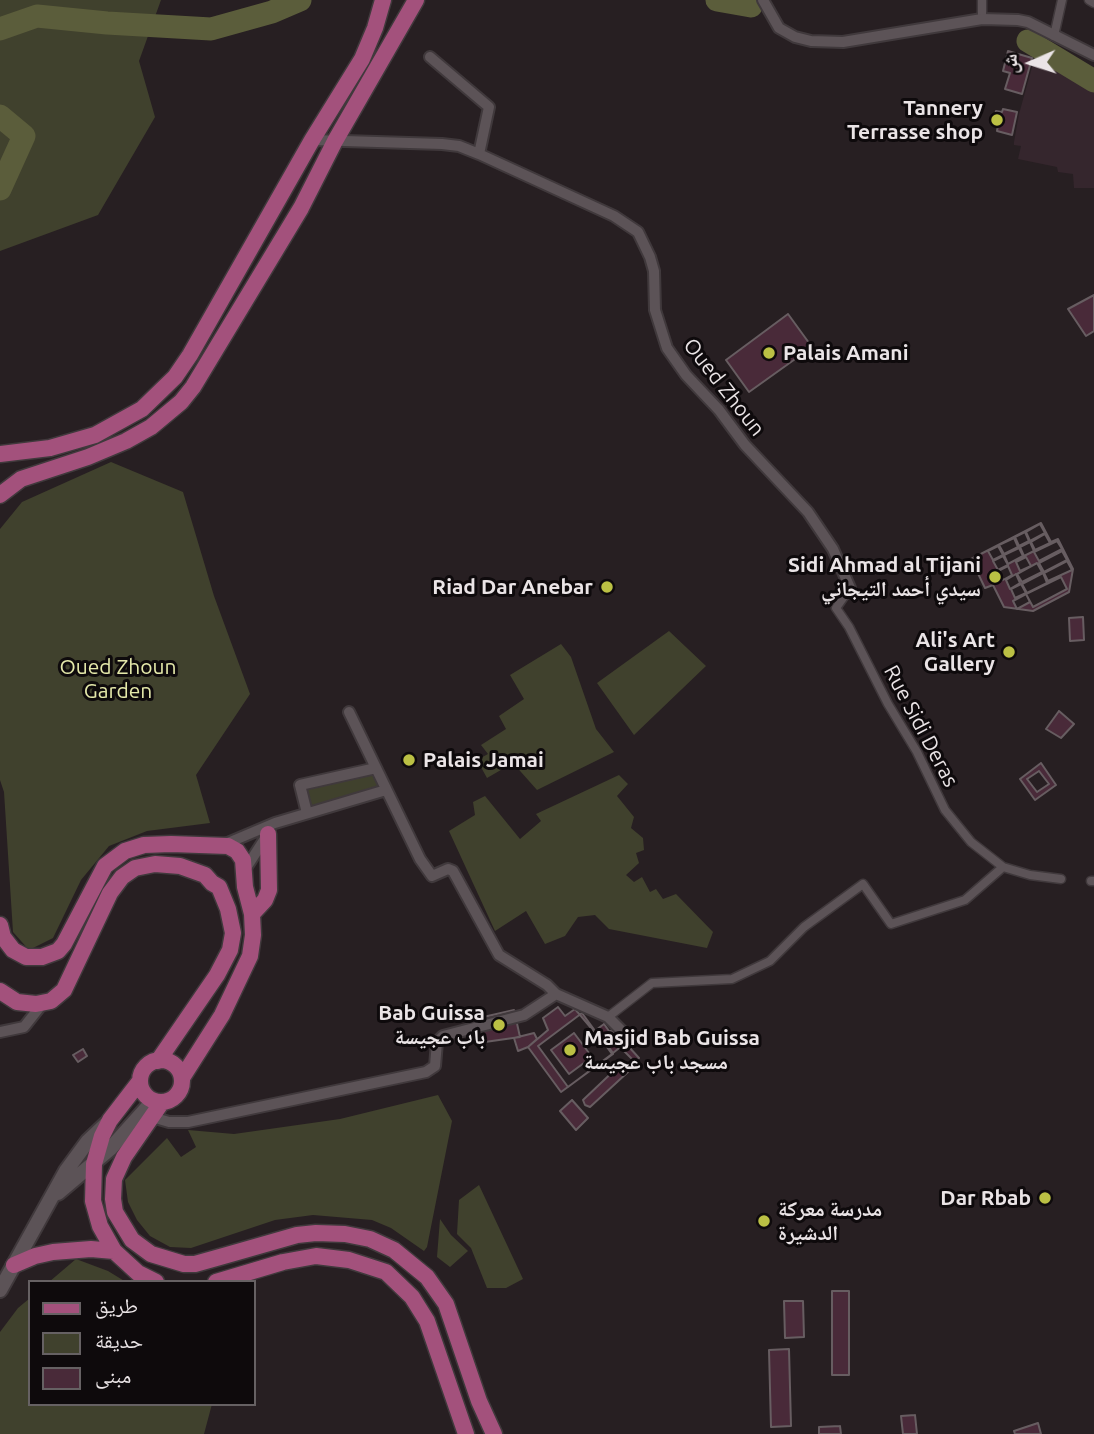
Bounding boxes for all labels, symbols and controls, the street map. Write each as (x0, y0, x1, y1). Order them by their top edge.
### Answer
north arrow (996, 28, 1066, 98)
text: ش (999, 53, 1022, 75)
place label: Tannery Terrasse shop (847, 95, 983, 145)
marker: Tannery Terrasse shop (989, 112, 1005, 128)
street label: Oued Zhoun (678, 333, 770, 441)
place label: Palais Amani (783, 340, 908, 366)
marker: Palais Amani (761, 345, 777, 361)
place label: Sidi Ahmad al Tijani سيدي أحمد التيجاني (788, 552, 981, 602)
marker: Sidi Ahmad al Tijani سيدي أحمد التيجاني (987, 569, 1003, 585)
place label: Riad Dar Anebar (432, 574, 593, 600)
marker: Riad Dar Anebar (599, 579, 615, 595)
place label: Ali's Art Gallery (916, 627, 995, 677)
marker: Ali's Art Gallery (1001, 644, 1017, 660)
park label: Oued Zhoun Garden (59, 654, 177, 704)
street label: Rue Sidi Deras (878, 661, 964, 791)
place label: Palais Jamai (423, 747, 544, 773)
marker: Palais Jamai (401, 752, 417, 768)
place label: Bab Guissa باب عجيسة (378, 1000, 485, 1050)
marker: Bab Guissa باب عجيسة (491, 1017, 507, 1033)
place label: Masjid Bab Guissa مسجد باب عجيسة (584, 1025, 760, 1075)
marker: Masjid Bab Guissa مسجد باب عجيسة (562, 1042, 578, 1058)
place label: Dar Rbab (940, 1185, 1031, 1211)
marker: Dar Rbab (1037, 1190, 1053, 1206)
place label: مدرسة معركة الدشيرة (778, 1196, 882, 1246)
marker: مدرسة معركة الدشيرة (756, 1213, 772, 1229)
legend (28, 1280, 256, 1406)
text: طريق (95, 1293, 138, 1317)
text: حديقة (95, 1328, 143, 1352)
text: مبنى (95, 1363, 131, 1387)

